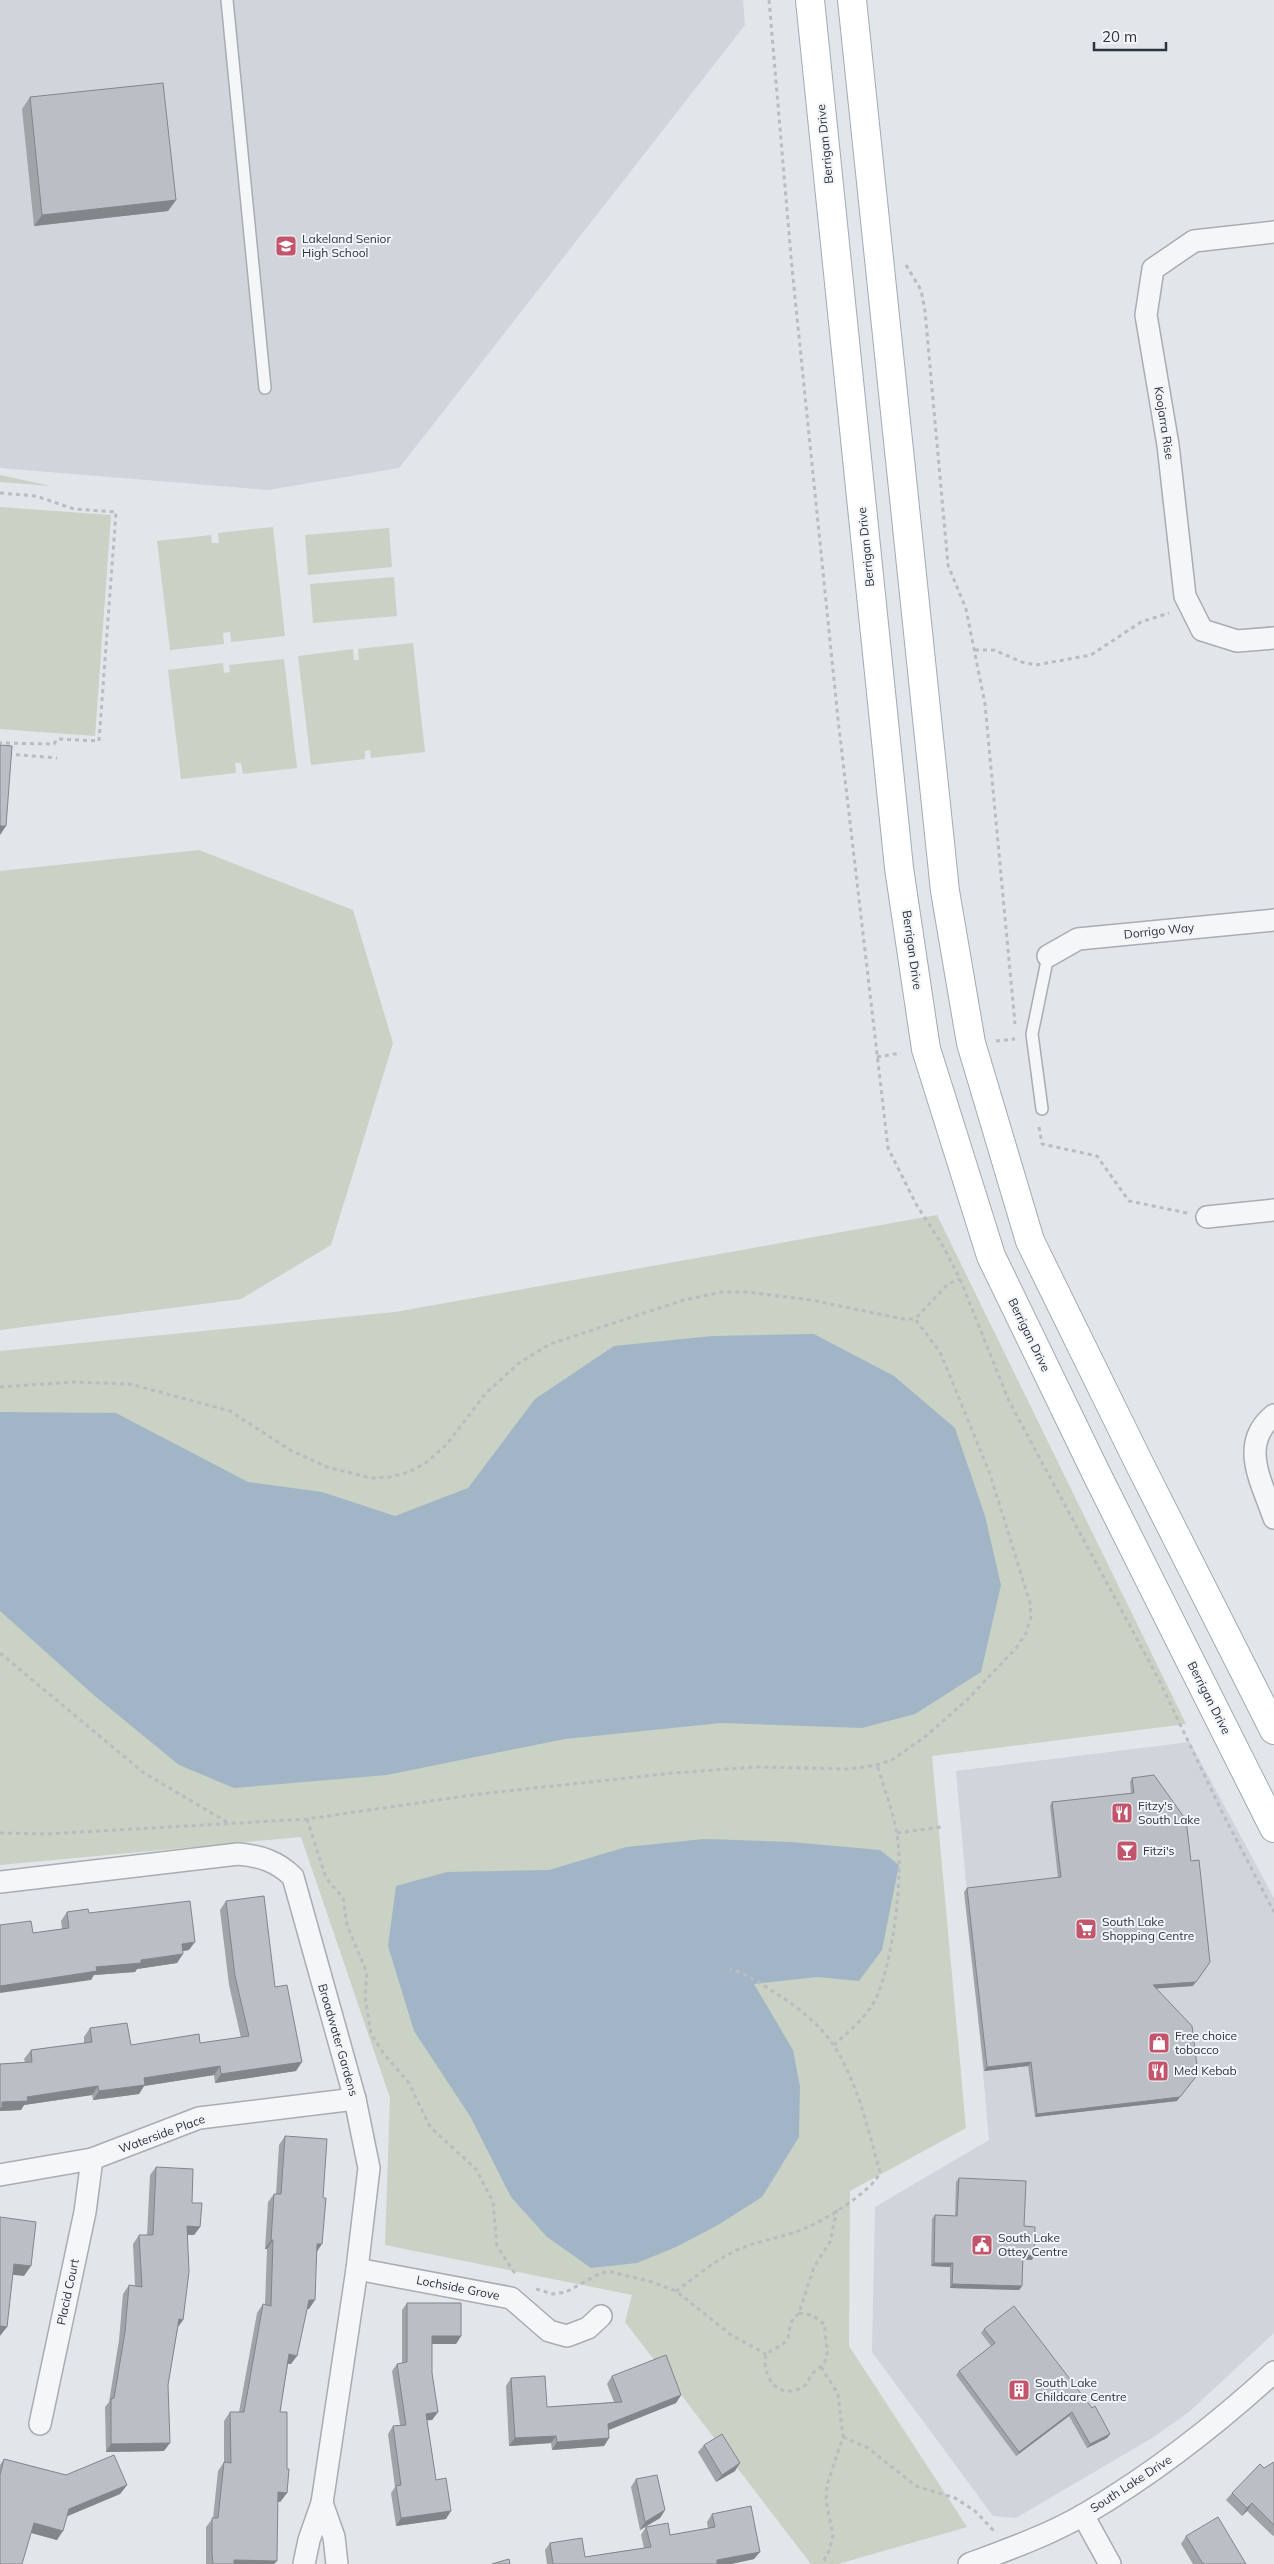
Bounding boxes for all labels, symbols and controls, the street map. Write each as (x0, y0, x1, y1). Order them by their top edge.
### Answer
scale bar (1094, 20, 1166, 52)
text: 20 m (1102, 27, 1137, 46)
street label: Berrigan Drive (813, 104, 836, 185)
place label: Lakeland Senior High School (302, 231, 391, 260)
school or university icon: Lakeland Senior High School (274, 234, 298, 258)
street label: Koojarra Rise (1151, 385, 1178, 461)
street label: Berrigan Drive (854, 507, 877, 588)
street label: Berrigan Drive (900, 909, 925, 991)
street label: Dorrigo Way (1123, 919, 1196, 942)
street label: Berrigan Drive (1005, 1296, 1054, 1374)
street label: Berrigan Drive (1185, 1659, 1234, 1737)
place label: Fitzy's South Lake (1138, 1798, 1200, 1827)
restaurant icon: Fitzy's South Lake (1110, 1801, 1134, 1825)
bar icon: Fitzi's (1115, 1839, 1139, 1863)
place label: Fitzi's (1143, 1843, 1175, 1858)
place label: South Lake Shopping Centre (1102, 1914, 1194, 1943)
supermarket icon: South Lake Shopping Centre (1074, 1917, 1098, 1941)
street label: Broadwater Gardens (315, 1982, 362, 2098)
place label: Free choice tobacco (1175, 2028, 1237, 2057)
shop icon: Free choice tobacco (1147, 2031, 1171, 2055)
restaurant icon: Med Kebab (1146, 2059, 1170, 2083)
place label: Med Kebab (1174, 2063, 1237, 2078)
street label: Waterside Place (117, 2111, 207, 2156)
place label: South Lake Ottey Centre (998, 2230, 1068, 2259)
public building icon: South Lake Ottey Centre (970, 2233, 994, 2257)
street label: Placid Court (53, 2257, 82, 2326)
street label: Lochside Grove (415, 2272, 501, 2303)
place label: South Lake Childcare Centre (1035, 2375, 1127, 2404)
building icon: South Lake Childcare Centre (1007, 2378, 1031, 2402)
street label: South Lake Drive (1087, 2452, 1174, 2515)

